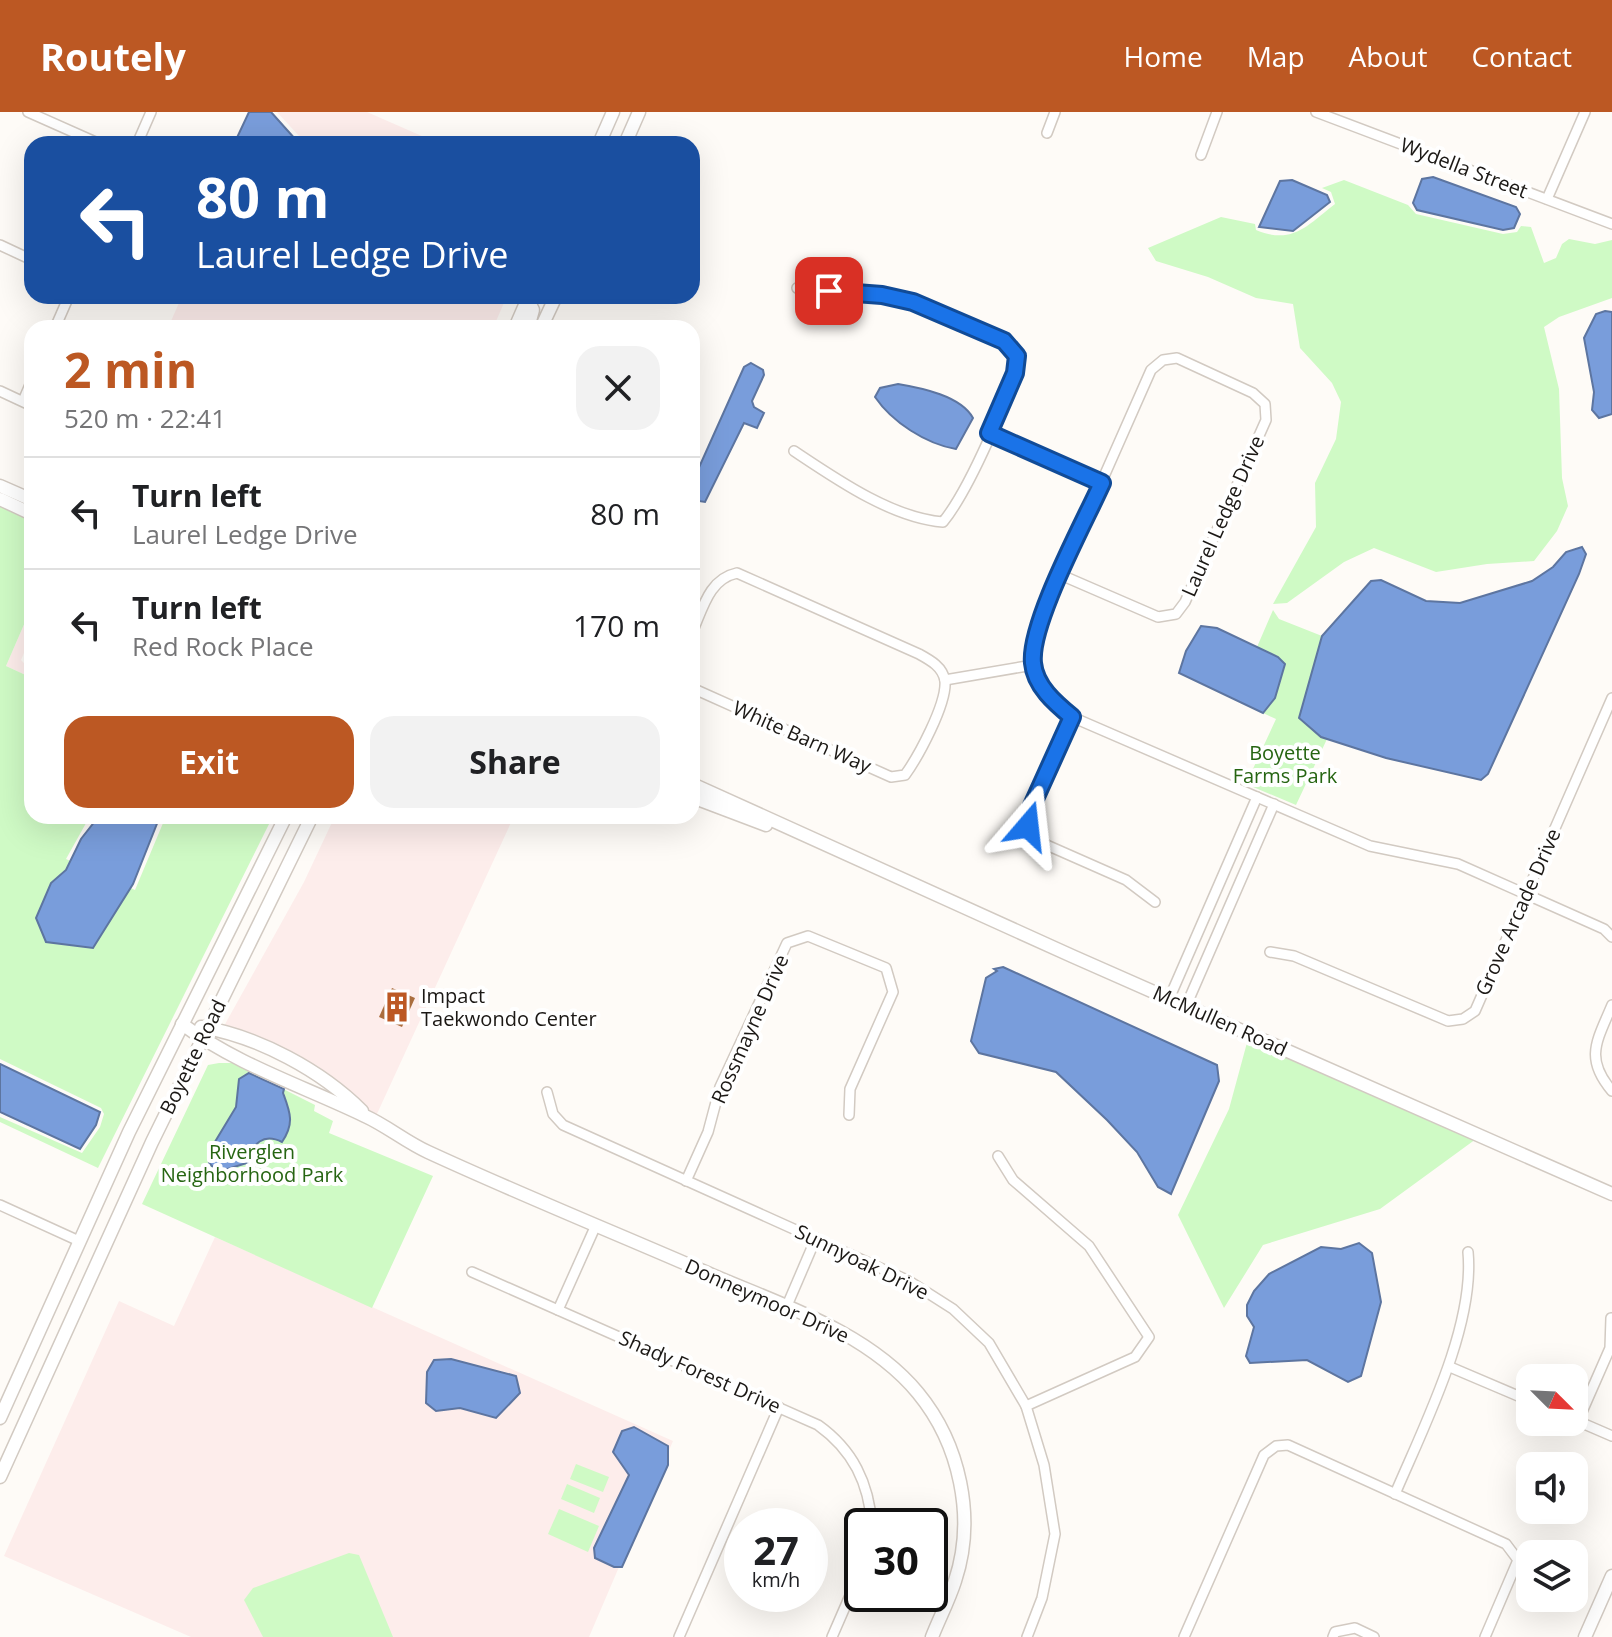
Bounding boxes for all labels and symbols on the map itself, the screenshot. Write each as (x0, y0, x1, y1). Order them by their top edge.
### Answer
street label: Wydella Street (1397, 131, 1532, 204)
pin (795, 257, 863, 325)
street label: Laurel Ledge Drive (1175, 431, 1270, 601)
street label: White Barn Way (729, 694, 876, 779)
park label: Boyette Farms Park (1233, 739, 1338, 789)
position arrow (986, 784, 1070, 868)
street label: Grove Arcade Drive (1469, 824, 1567, 1000)
street label: Rossmayne Drive (705, 950, 795, 1108)
street label: McMullen Road (1149, 979, 1292, 1062)
place label: Impact Taekwondo Center (421, 982, 597, 1032)
building icon: Impact Taekwondo Center (380, 990, 414, 1024)
street label: Boyette Road (153, 995, 232, 1119)
park label: Riverglen Neighborhood Park (161, 1138, 344, 1188)
street label: Sunnyoak Drive (791, 1218, 934, 1306)
street label: Donneymoor Drive (681, 1252, 854, 1349)
street label: Shady Forest Drive (615, 1324, 785, 1419)
north arrow (1516, 1364, 1588, 1436)
speed limit sign: 30 (844, 1508, 948, 1612)

